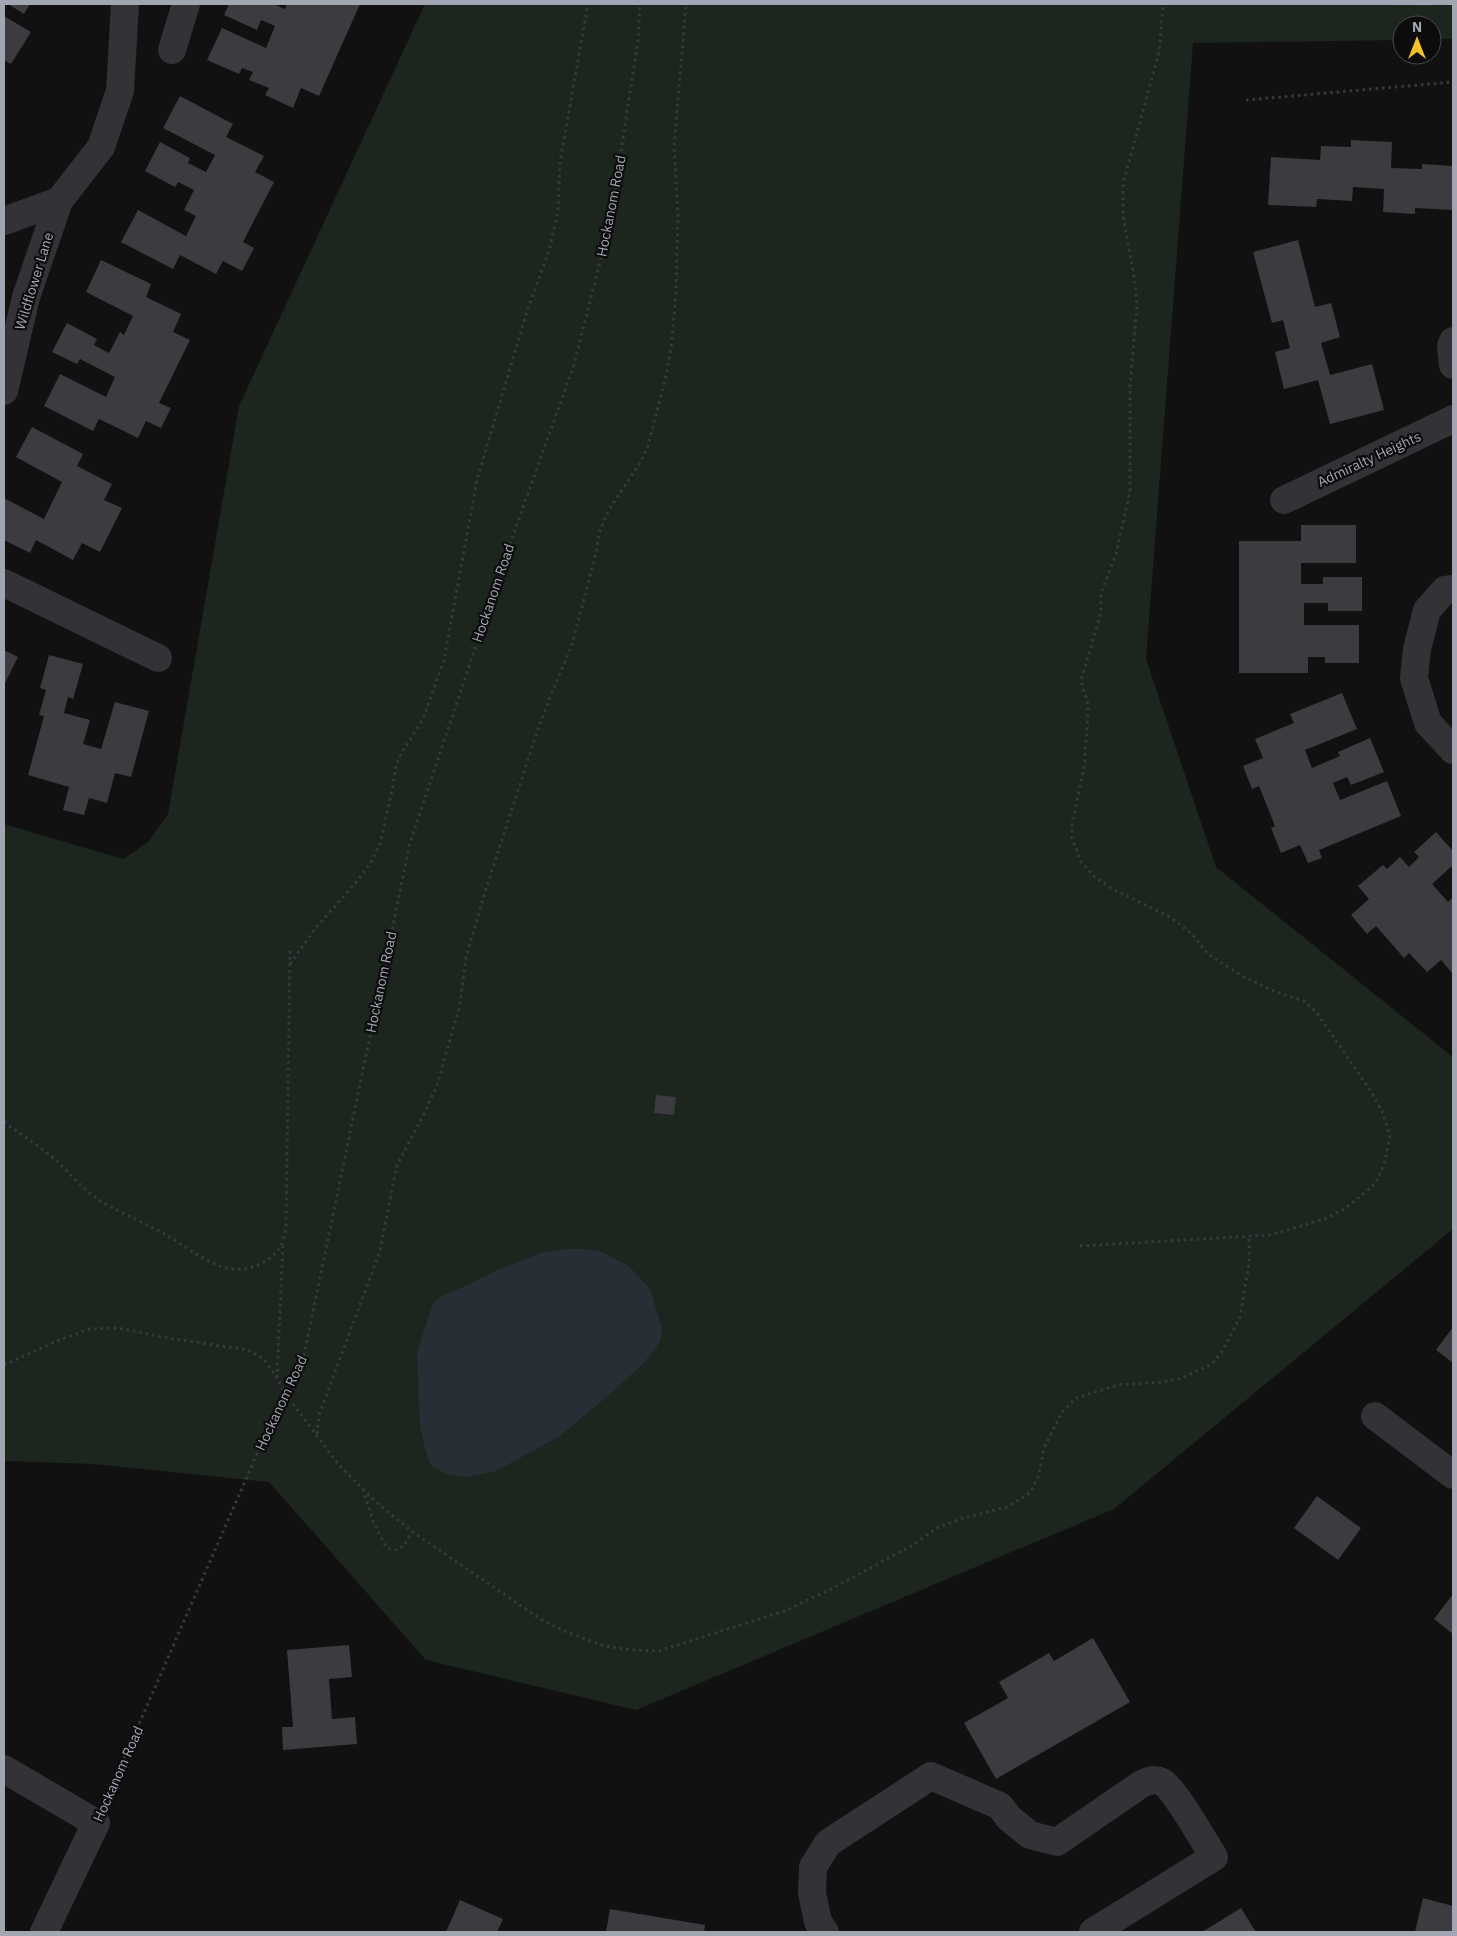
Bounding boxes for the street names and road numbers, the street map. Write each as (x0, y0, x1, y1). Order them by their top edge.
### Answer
street label: Hockanom Road (592, 154, 630, 258)
street label: Wildflower Lane (11, 230, 57, 332)
street label: Admiralty Heights (1314, 427, 1424, 491)
street label: Hockanom Road (468, 541, 518, 645)
street label: Hockanom Road (361, 930, 401, 1034)
street label: Hockanom Road (251, 1352, 311, 1454)
street label: Hockanom Road (89, 1723, 147, 1825)

